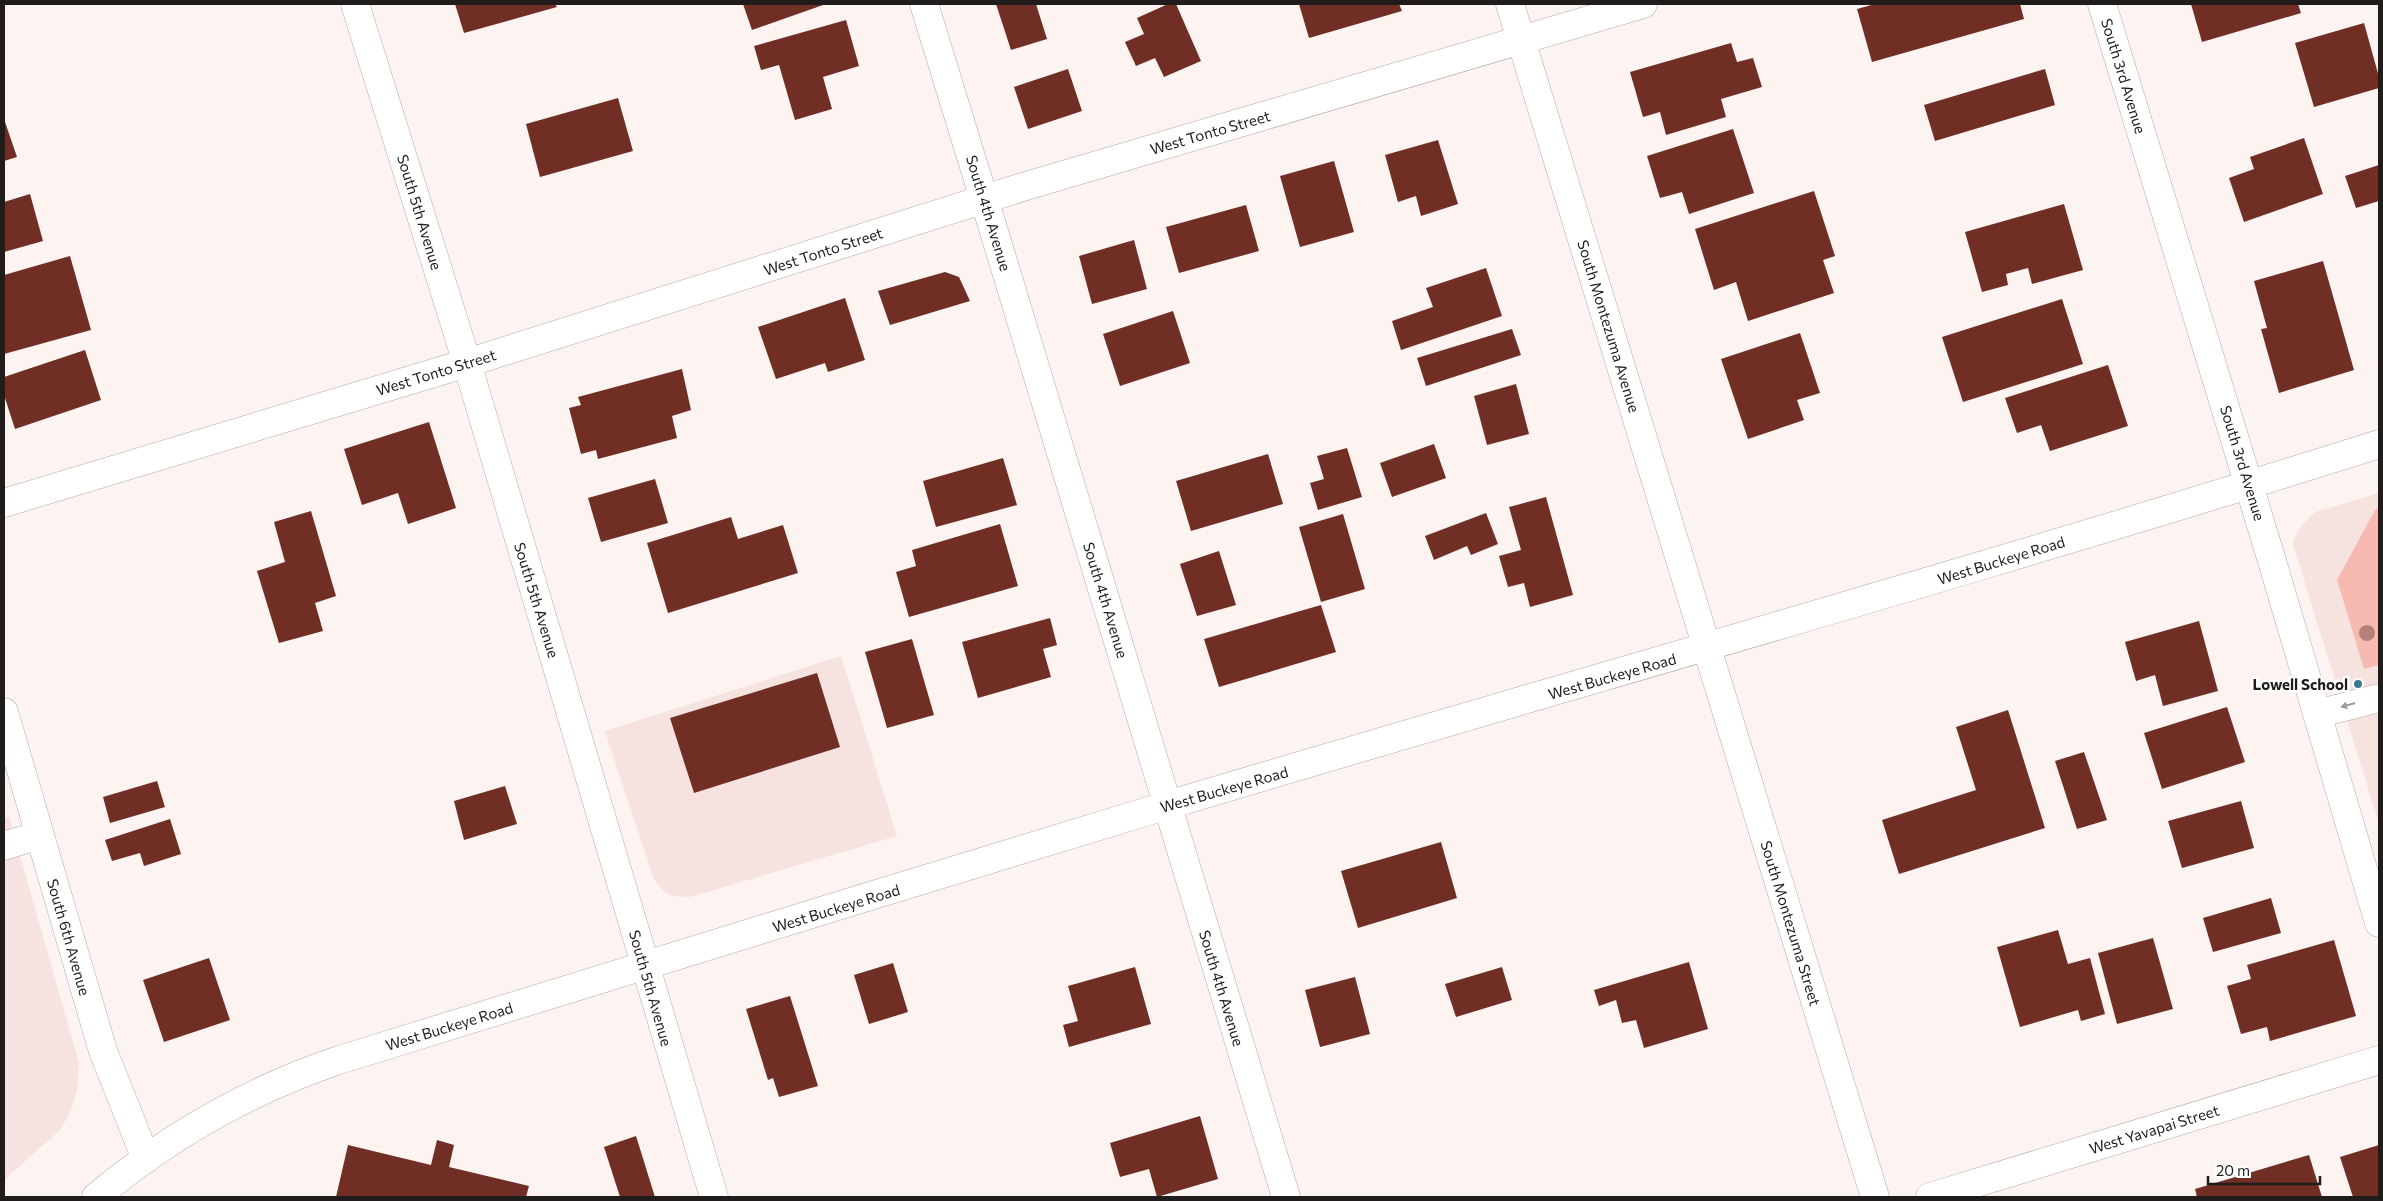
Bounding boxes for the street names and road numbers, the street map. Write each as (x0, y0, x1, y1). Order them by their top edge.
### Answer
street label: South 3rd Avenue (2098, 16, 2150, 136)
street label: West Tonto Street (1148, 106, 1272, 158)
street label: South 5th Avenue (394, 152, 446, 272)
street label: South 4th Avenue (963, 153, 1015, 273)
street label: West Tonto Street (761, 223, 885, 279)
street label: South Montezuma Avenue (1574, 238, 1644, 414)
street label: West Tonto Street (374, 345, 498, 399)
street label: South 3rd Avenue (2217, 403, 2269, 523)
street label: West Buckeye Road (1935, 532, 2067, 588)
street label: South 5th Avenue (511, 540, 563, 660)
street label: South 4th Avenue (1080, 540, 1132, 660)
street label: West Buckeye Road (1546, 649, 1678, 703)
street label: West Buckeye Road (1158, 762, 1290, 816)
street label: South Montezuma Street (1757, 838, 1825, 1008)
street label: South 6th Avenue (44, 877, 94, 997)
street label: West Buckeye Road (770, 880, 902, 936)
street label: South 5th Avenue (626, 928, 676, 1048)
street label: South 4th Avenue (1196, 928, 1248, 1048)
street label: West Buckeye Road (383, 998, 515, 1054)
street label: West Yavapai Street (2087, 1101, 2221, 1157)

